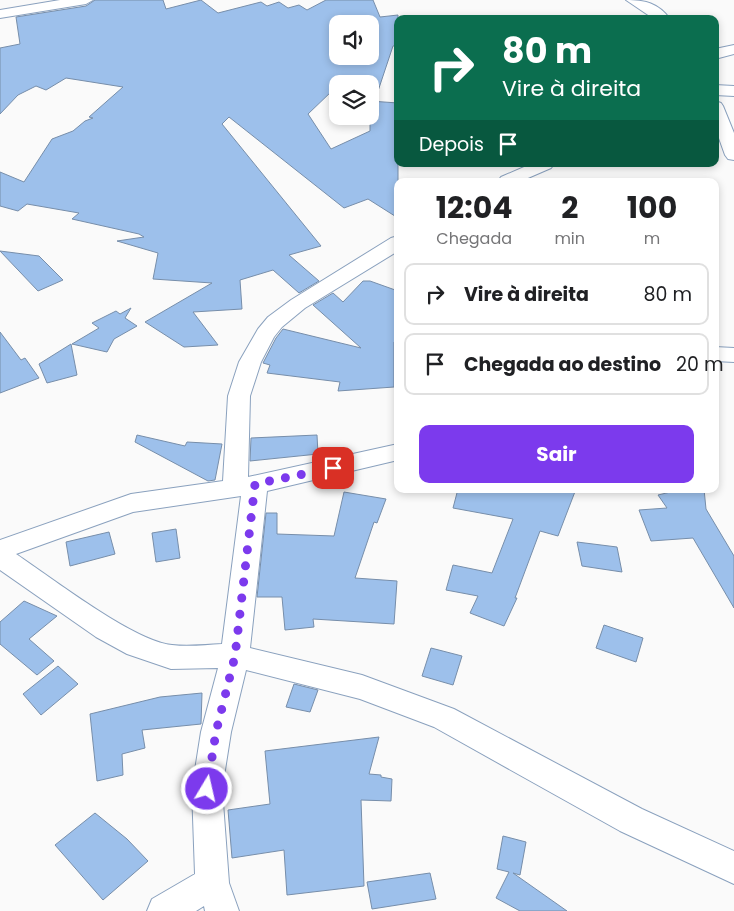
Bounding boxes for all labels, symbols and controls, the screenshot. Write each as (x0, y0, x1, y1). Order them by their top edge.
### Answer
map controls (329, 15, 379, 125)
button: sound (329, 15, 379, 65)
text: 80 m (502, 26, 592, 75)
icon: right (419, 35, 484, 100)
text: Vire à direita (502, 73, 641, 104)
button: layers (329, 75, 379, 125)
icon: arrive (494, 130, 522, 158)
text: Depois (419, 131, 484, 158)
text: 12:04 (436, 186, 513, 229)
text: 2 (561, 186, 578, 229)
text: 100 (627, 186, 677, 229)
text: Chegada (436, 227, 512, 250)
text: min (554, 227, 585, 250)
text: m (644, 227, 660, 250)
icon: right (421, 280, 449, 308)
text: Vire à direita (464, 281, 589, 308)
text: 80 m (643, 281, 692, 308)
icon: arrive (421, 350, 449, 378)
text: Chegada ao destino (464, 351, 661, 378)
text: 20 m (676, 351, 724, 378)
button: Sair (419, 425, 694, 483)
pin (312, 447, 354, 489)
icon: arrive (319, 454, 347, 482)
position arrow (180, 762, 232, 814)

